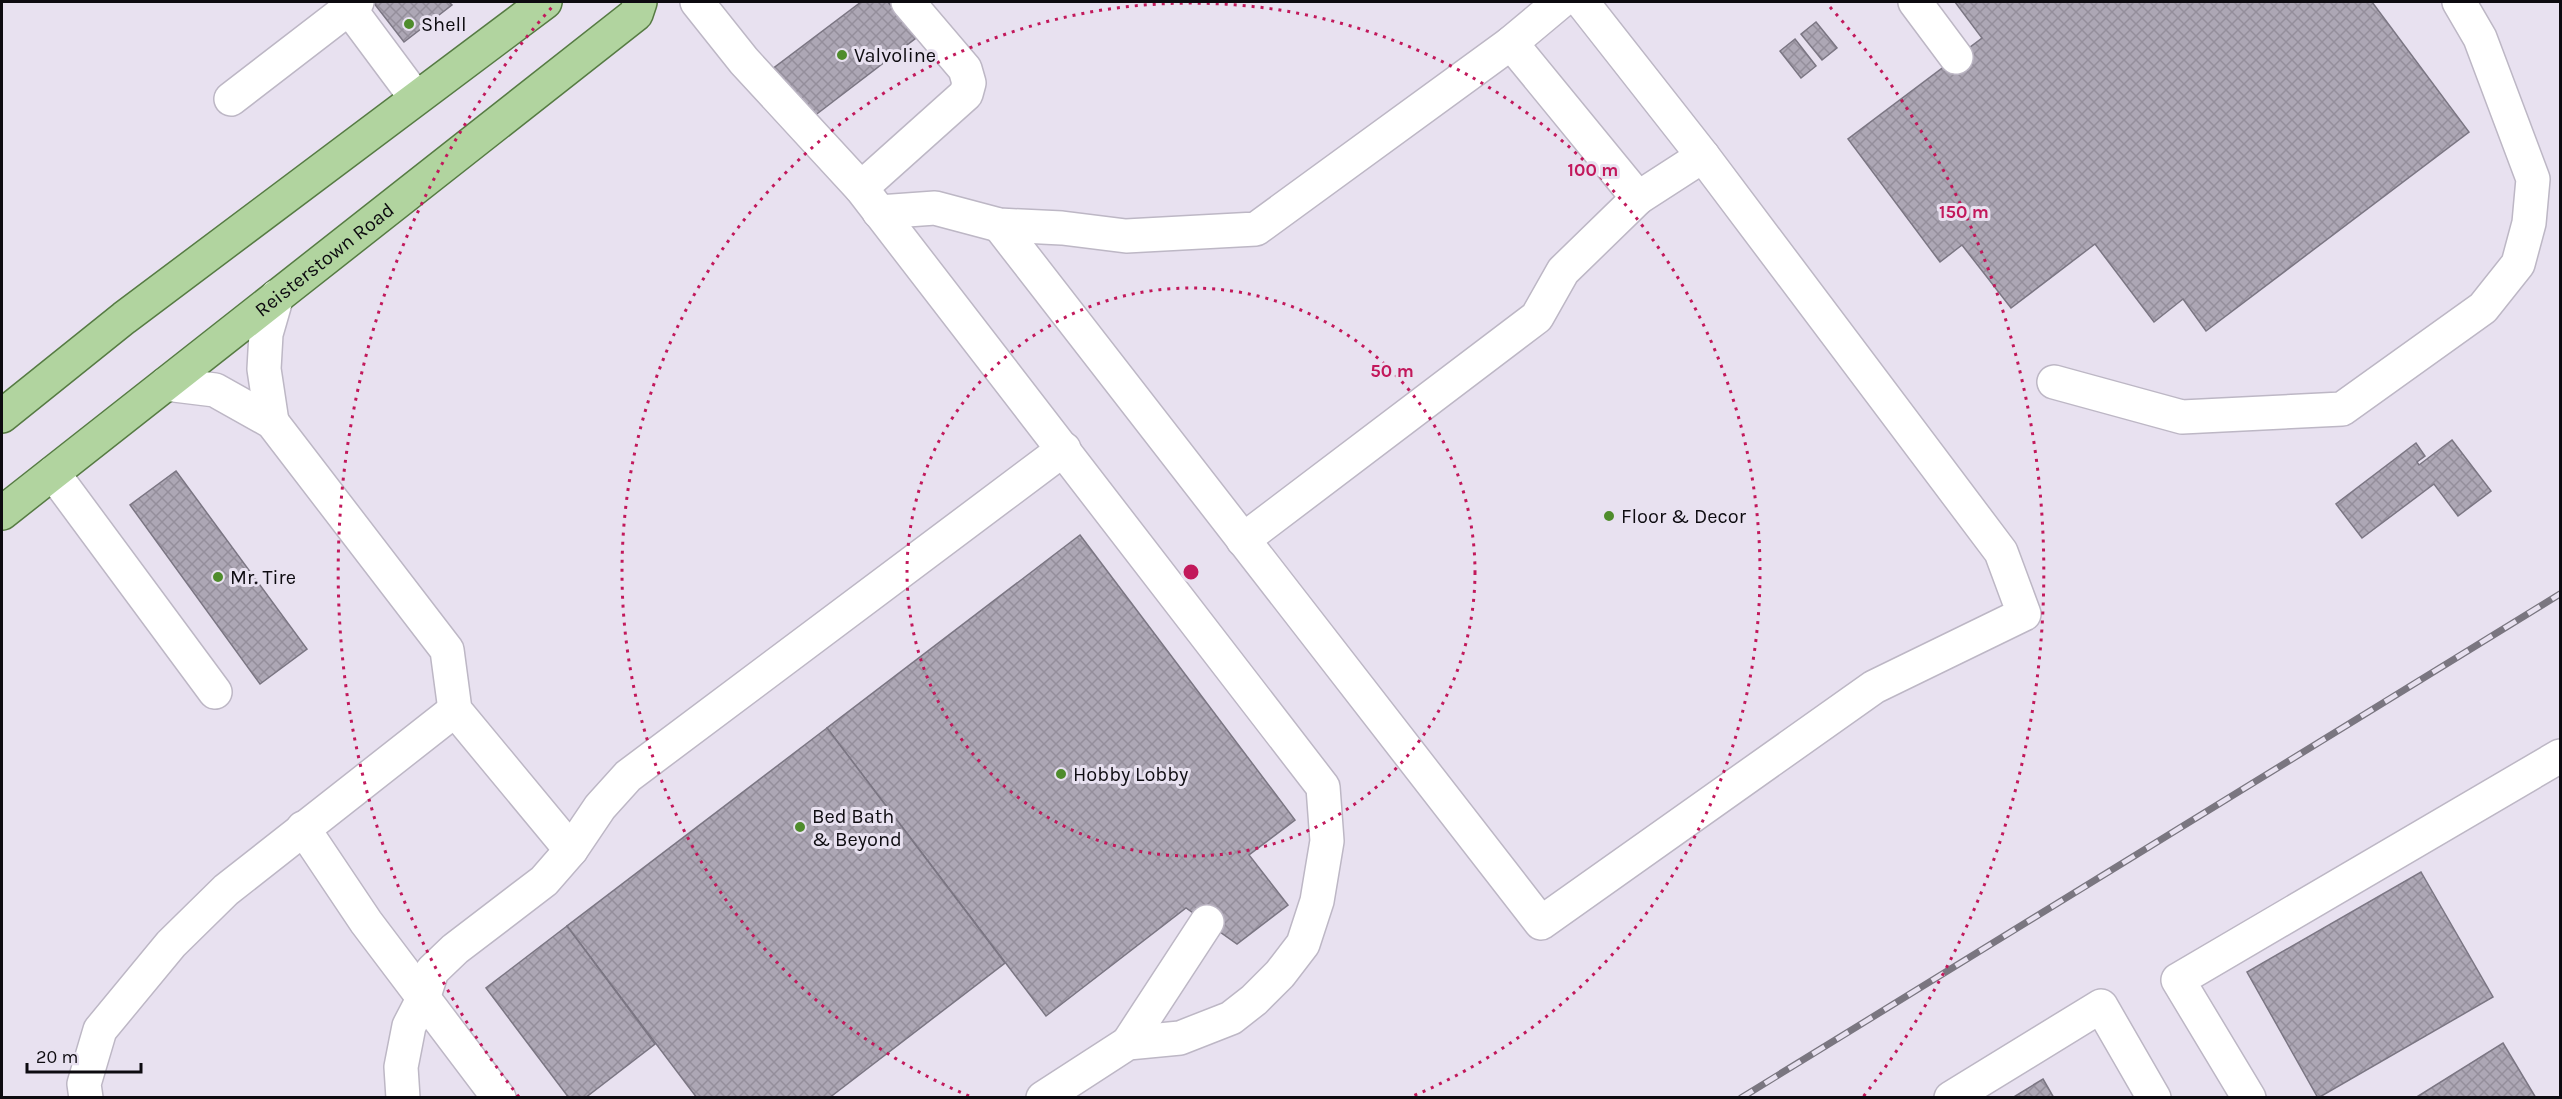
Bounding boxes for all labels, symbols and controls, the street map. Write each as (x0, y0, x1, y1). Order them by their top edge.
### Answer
place label: Shell (421, 13, 467, 36)
marker: Shell (402, 17, 416, 31)
place label: Valvoline (854, 44, 936, 67)
marker: Valvoline (835, 48, 849, 62)
text: 100 m (1568, 159, 1618, 181)
street label: Reisterstown Road (250, 198, 399, 322)
text: 150 m (1939, 201, 1989, 223)
text: 50 m (1370, 360, 1414, 382)
place label: Floor & Decor (1621, 505, 1747, 528)
marker: Floor & Decor (1602, 509, 1616, 523)
centre of rings (1181, 562, 1201, 582)
place label: Mr. Tire (230, 566, 296, 589)
marker: Mr. Tire (211, 570, 225, 584)
place label: Hobby Lobby (1073, 763, 1188, 786)
marker: Hobby Lobby (1054, 767, 1068, 781)
place label: Bed Bath & Beyond (812, 805, 902, 851)
marker: Bed Bath & Beyond (793, 820, 807, 834)
scale bar (27, 1036, 141, 1074)
text: 20 m (36, 1046, 78, 1068)

